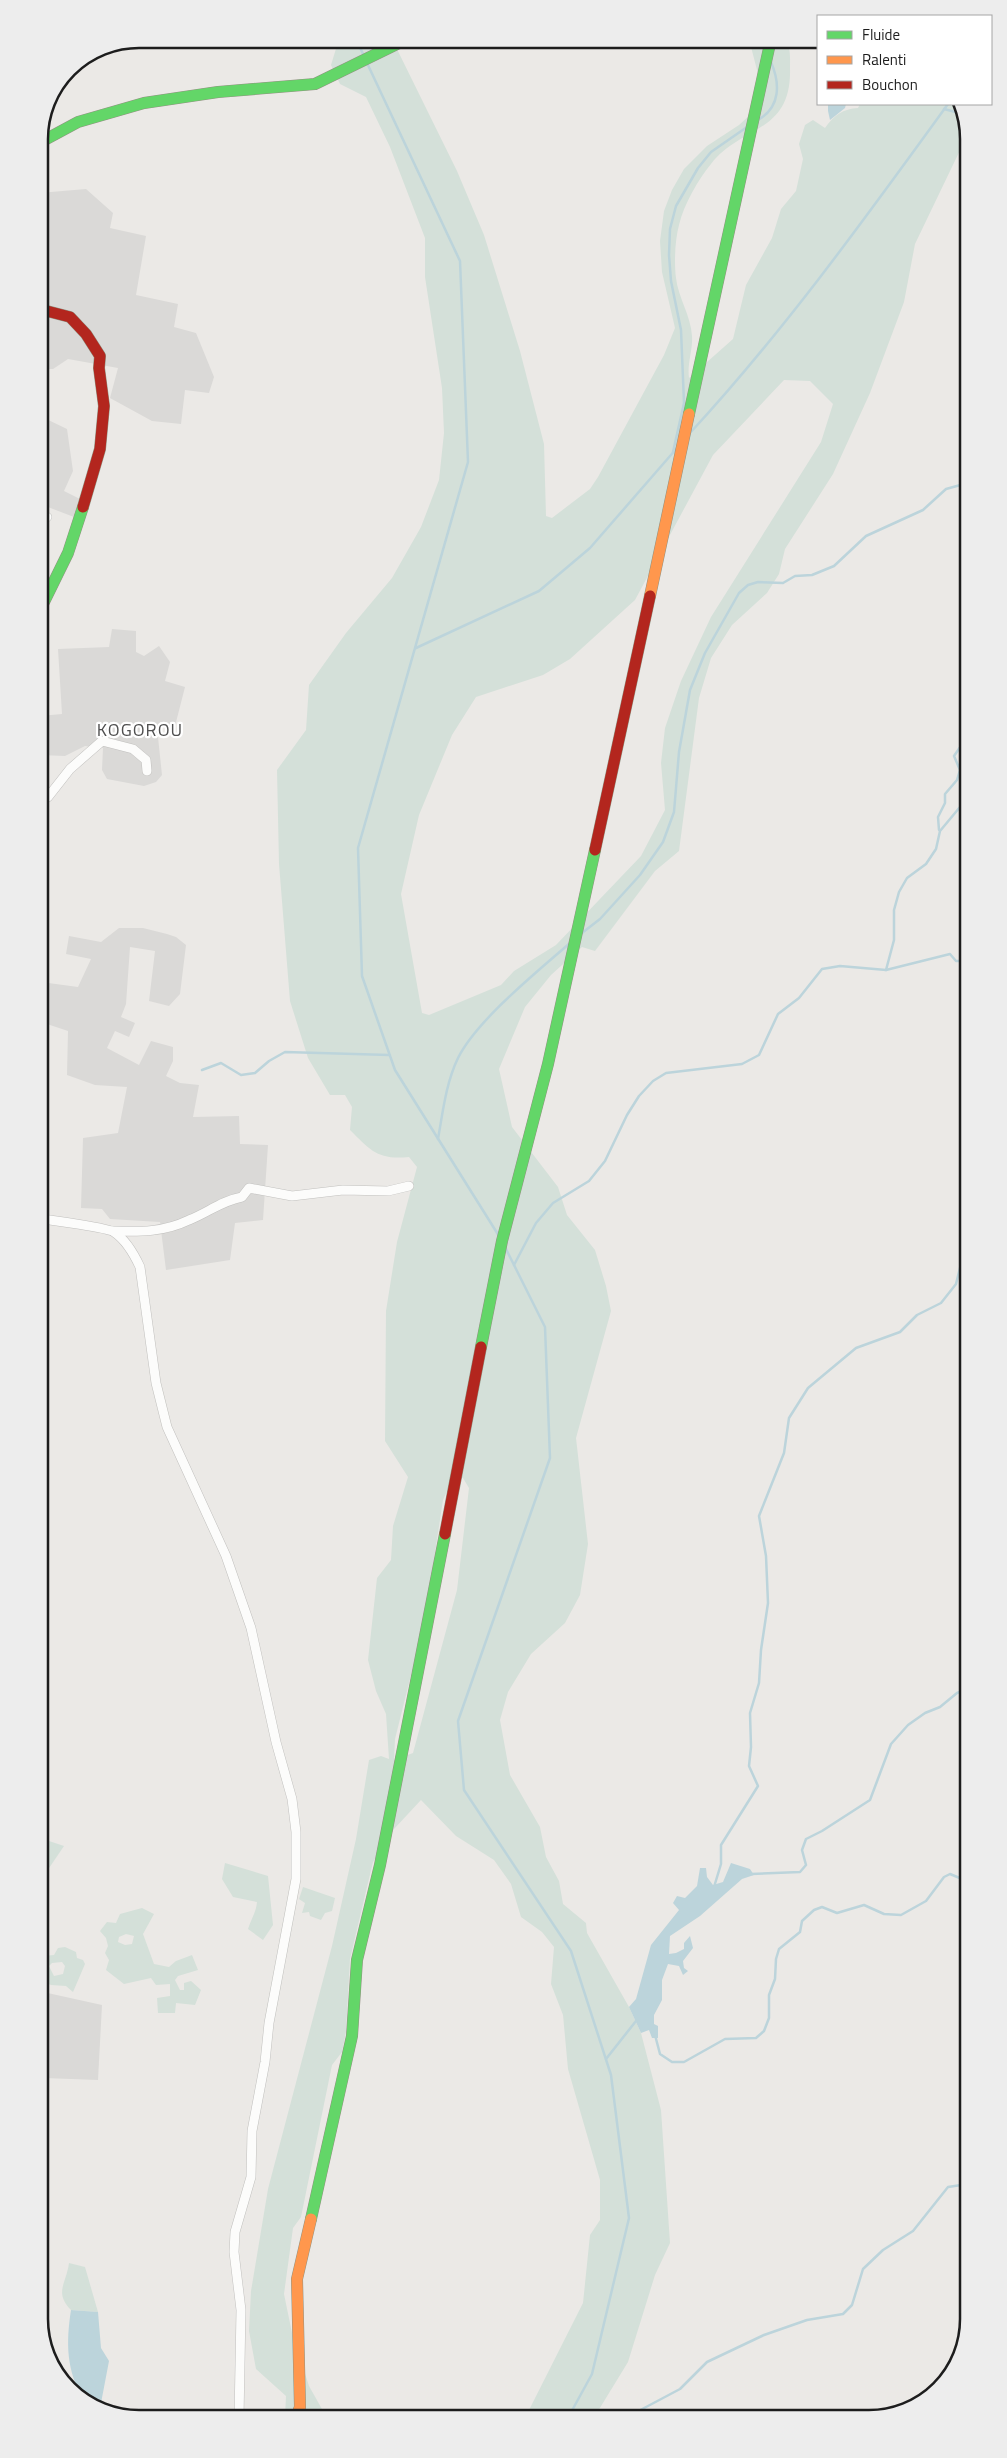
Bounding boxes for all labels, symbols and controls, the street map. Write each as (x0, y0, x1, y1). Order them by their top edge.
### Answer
legend (817, 15, 992, 105)
text: Fluide (862, 23, 900, 46)
text: Ralenti (862, 48, 906, 71)
text: Bouchon (862, 73, 918, 96)
district label: KOGOROU (97, 716, 183, 743)

